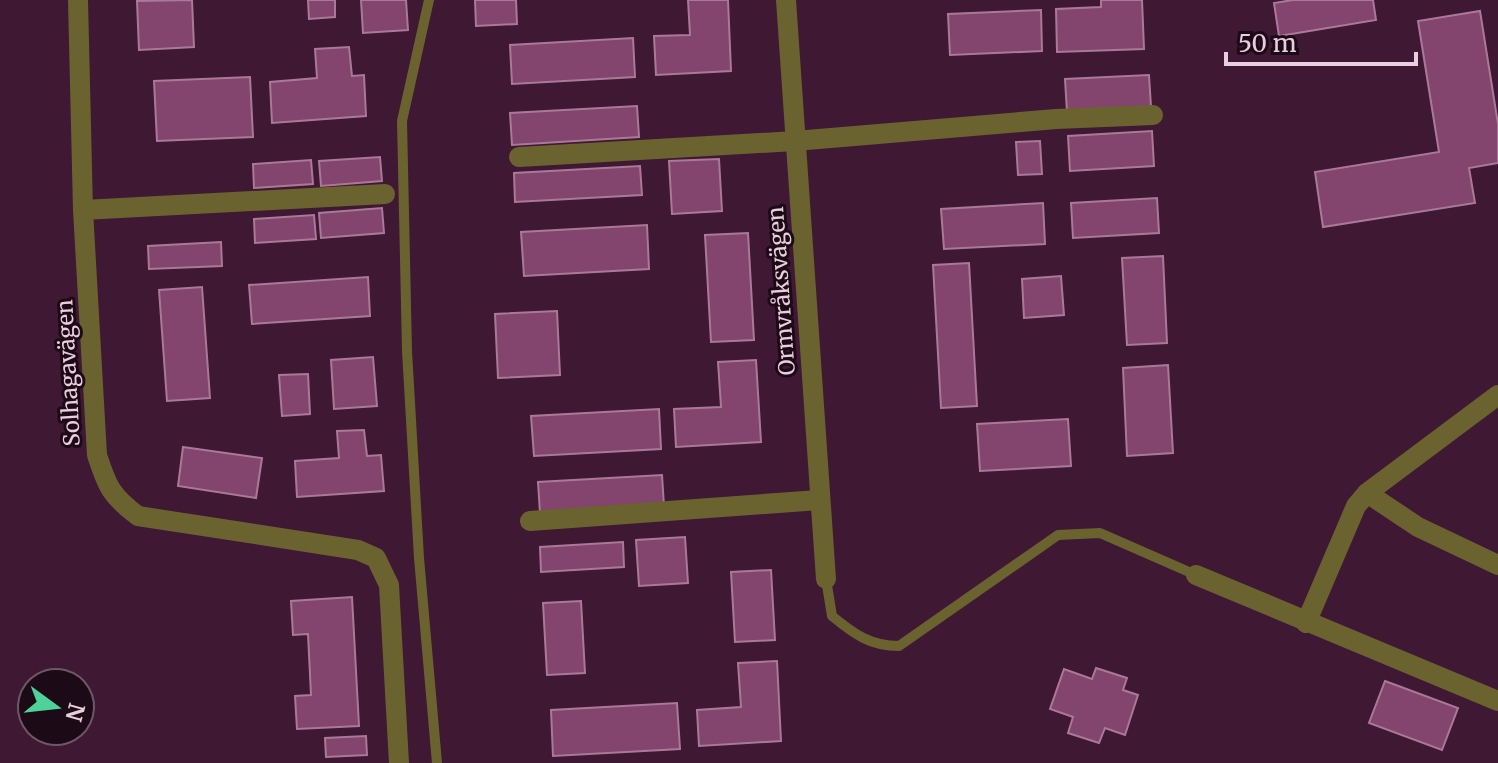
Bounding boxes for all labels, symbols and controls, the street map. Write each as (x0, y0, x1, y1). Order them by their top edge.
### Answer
scale bar (1226, 16, 1416, 66)
text: 50 m (1238, 28, 1297, 59)
street label: Ormvråksvägen (761, 205, 801, 376)
street label: Solhagavägen (50, 298, 86, 447)
north arrow (16, 667, 96, 747)
text: N (59, 700, 91, 725)

